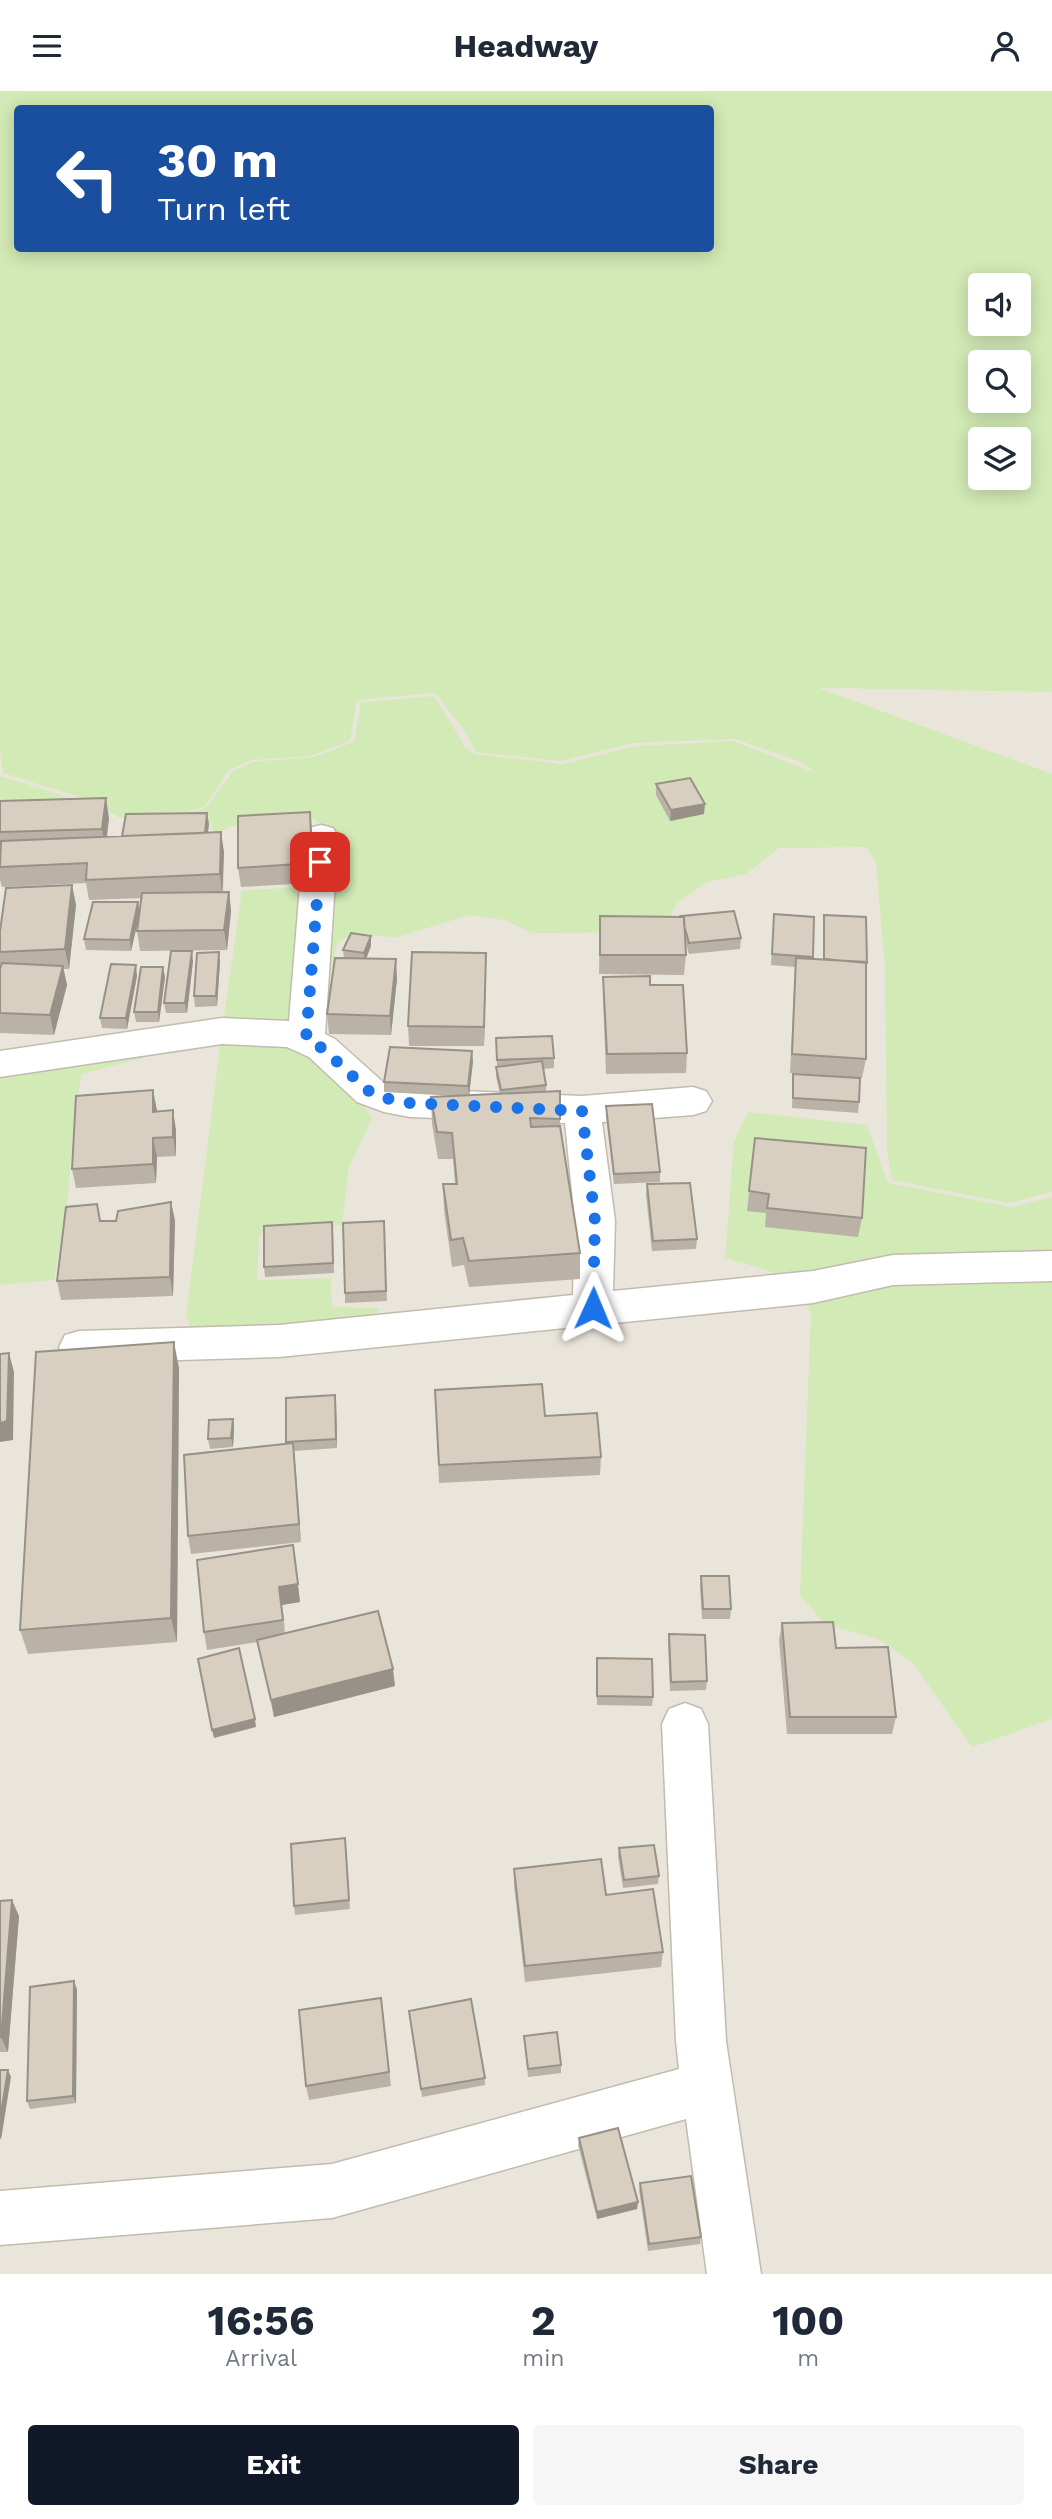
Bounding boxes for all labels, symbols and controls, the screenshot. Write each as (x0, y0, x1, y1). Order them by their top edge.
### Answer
icon: menu (28, 27, 66, 65)
text: Headway (454, 27, 598, 65)
icon: person (986, 27, 1024, 65)
text: 30 m (157, 131, 278, 189)
icon: left (42, 133, 133, 224)
text: Turn left (157, 190, 290, 228)
map controls (968, 273, 1031, 490)
button: sound (968, 273, 1031, 336)
button: search (968, 350, 1031, 413)
button: layers (968, 427, 1031, 490)
pin (290, 832, 350, 892)
icon: arrive (301, 843, 339, 881)
position arrow (556, 1271, 630, 1345)
text: 16:56 (208, 2296, 315, 2345)
text: 2 (531, 2296, 556, 2345)
text: 100 (772, 2296, 844, 2345)
text: Arrival (225, 2345, 297, 2372)
text: min (522, 2345, 565, 2372)
text: m (797, 2345, 819, 2372)
button: Exit (28, 2425, 519, 2505)
button: Share (533, 2425, 1024, 2505)

